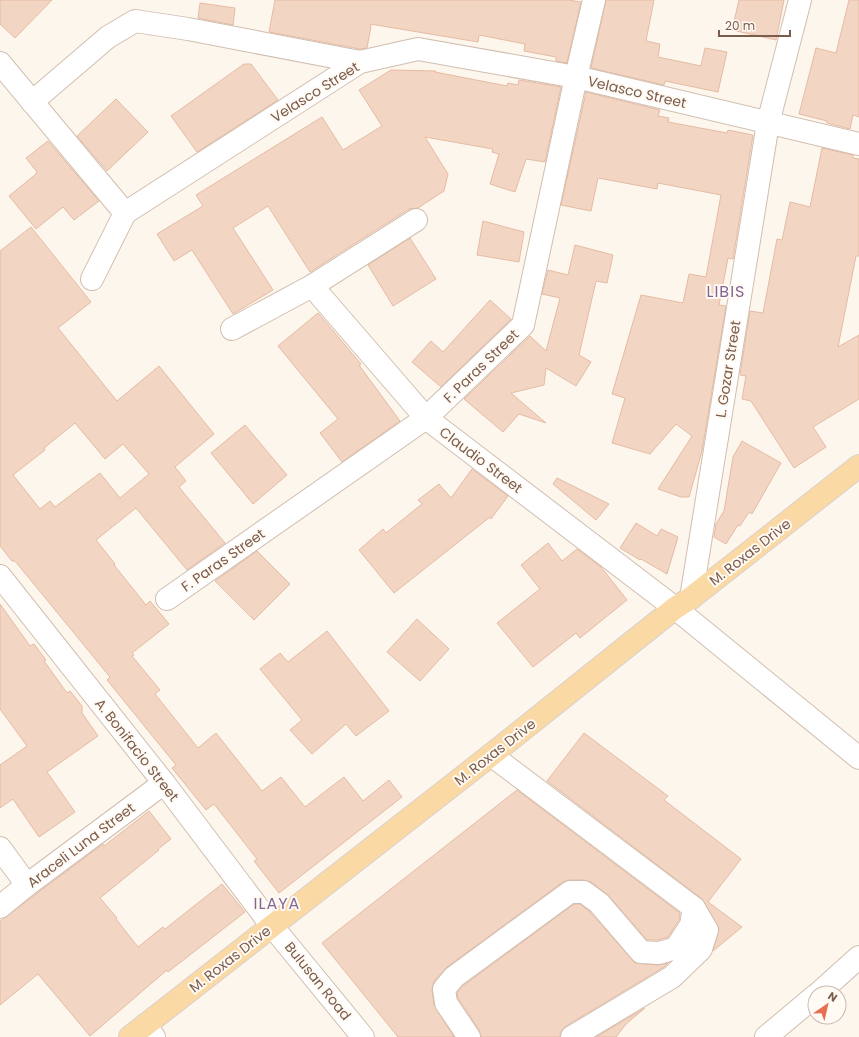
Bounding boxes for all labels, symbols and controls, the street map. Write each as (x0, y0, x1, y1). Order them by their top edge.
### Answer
scale bar (719, 12, 790, 38)
text: 20 m (725, 17, 755, 34)
street label: Velasco Street (267, 57, 363, 127)
street label: Velasco Street (586, 71, 688, 113)
district label: LIBIS (707, 280, 745, 303)
street label: L. Gozar Street (710, 319, 746, 419)
street label: F. Paras Street (439, 325, 523, 407)
street label: Claudio Street (435, 422, 527, 498)
street label: M. Roxas Drive (705, 514, 795, 590)
street label: F. Paras Street (177, 524, 269, 596)
street label: A. Bonifacio Street (90, 694, 184, 806)
street label: M. Roxas Drive (450, 714, 540, 790)
street label: Araceli Luna Street (23, 798, 139, 892)
district label: ILAYA (254, 892, 300, 915)
street label: M. Roxas Drive (185, 921, 275, 997)
street label: Bulusan Road (280, 937, 356, 1025)
north arrow (807, 985, 847, 1025)
text: N (825, 988, 840, 1006)

